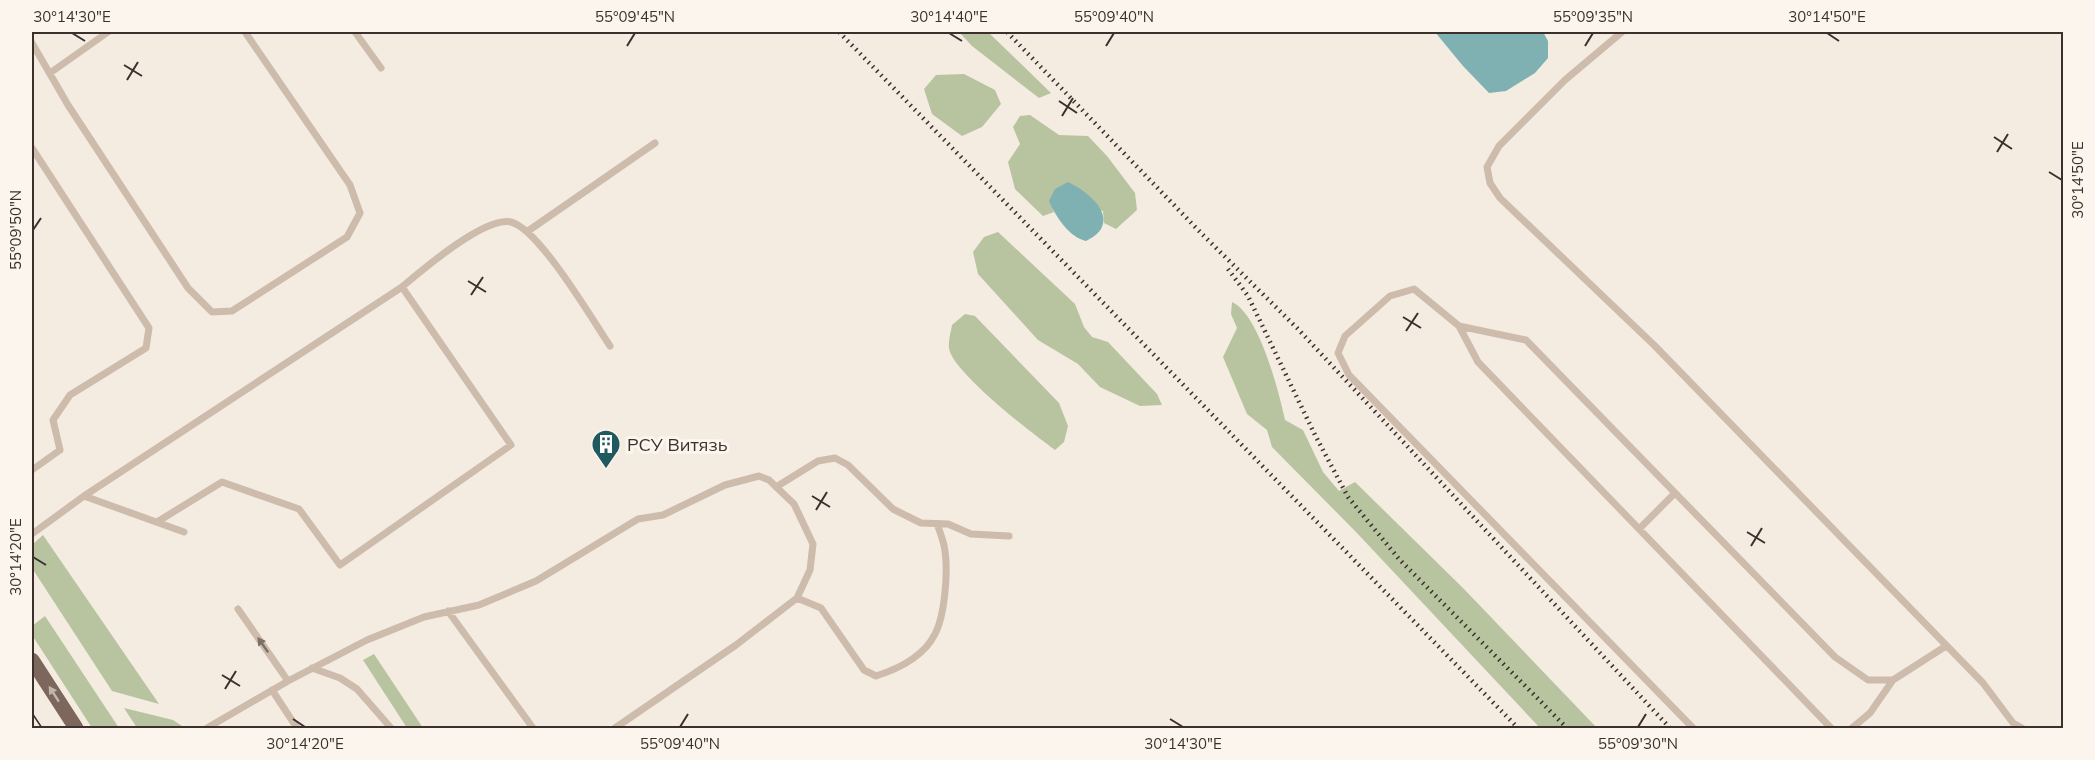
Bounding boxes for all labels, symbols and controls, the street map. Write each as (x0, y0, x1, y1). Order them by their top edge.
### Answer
text: 30°14'30"E (33, 7, 111, 26)
text: 55°09'45"N (595, 7, 675, 26)
text: 30°14'40"E (910, 7, 988, 26)
text: 55°09'40"N (1074, 7, 1154, 26)
text: 55°09'35"N (1553, 7, 1633, 26)
text: 30°14'50"E (1788, 7, 1866, 26)
text: 30°14'50"E (2068, 141, 2087, 219)
text: 55°09'50"N (6, 190, 25, 270)
building icon: РСУ Витязь (590, 428, 622, 470)
place label: РСУ Витязь (627, 433, 728, 456)
text: 30°14'20"E (6, 518, 25, 596)
one-way arrow (258, 637, 269, 653)
one-way arrow (48, 686, 59, 702)
text: 30°14'20"E (266, 734, 344, 753)
text: 55°09'40"N (640, 734, 720, 753)
text: 30°14'30"E (1144, 734, 1222, 753)
text: 55°09'30"N (1598, 734, 1678, 753)

